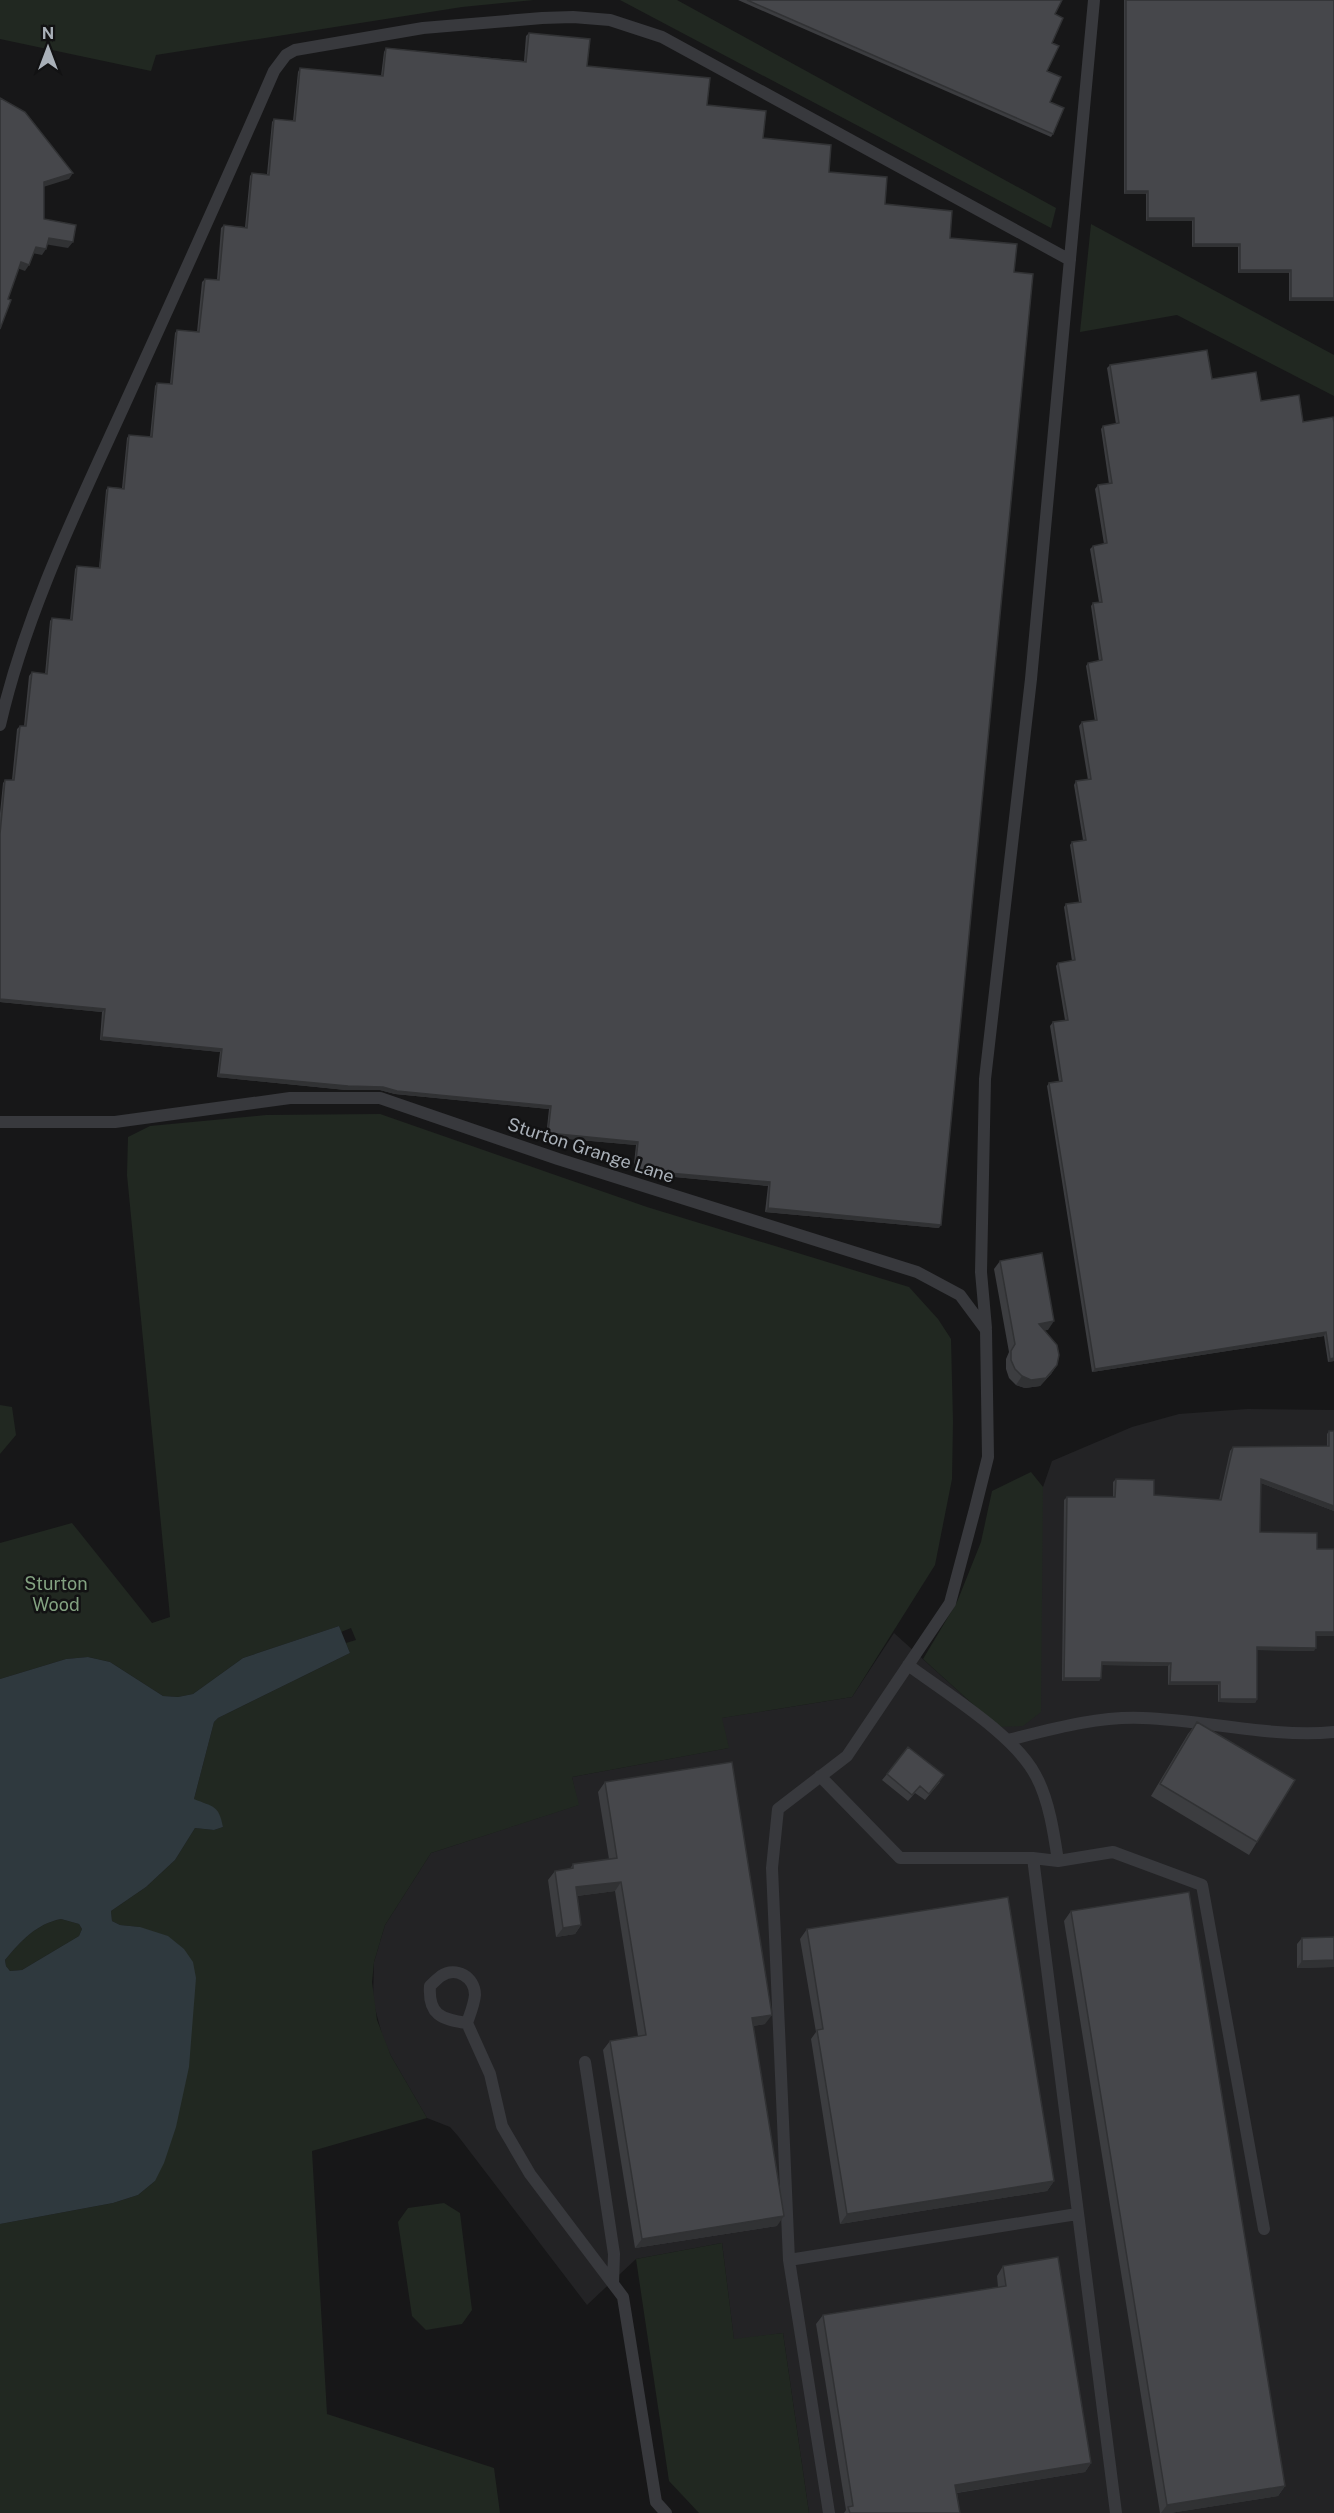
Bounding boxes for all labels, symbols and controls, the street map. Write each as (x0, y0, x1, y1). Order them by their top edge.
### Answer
north arrow (18, 18, 78, 78)
text: N (42, 24, 54, 43)
street label: Sturton Grange Lane (505, 1113, 677, 1187)
park label: Sturton Wood (24, 1573, 88, 1615)

